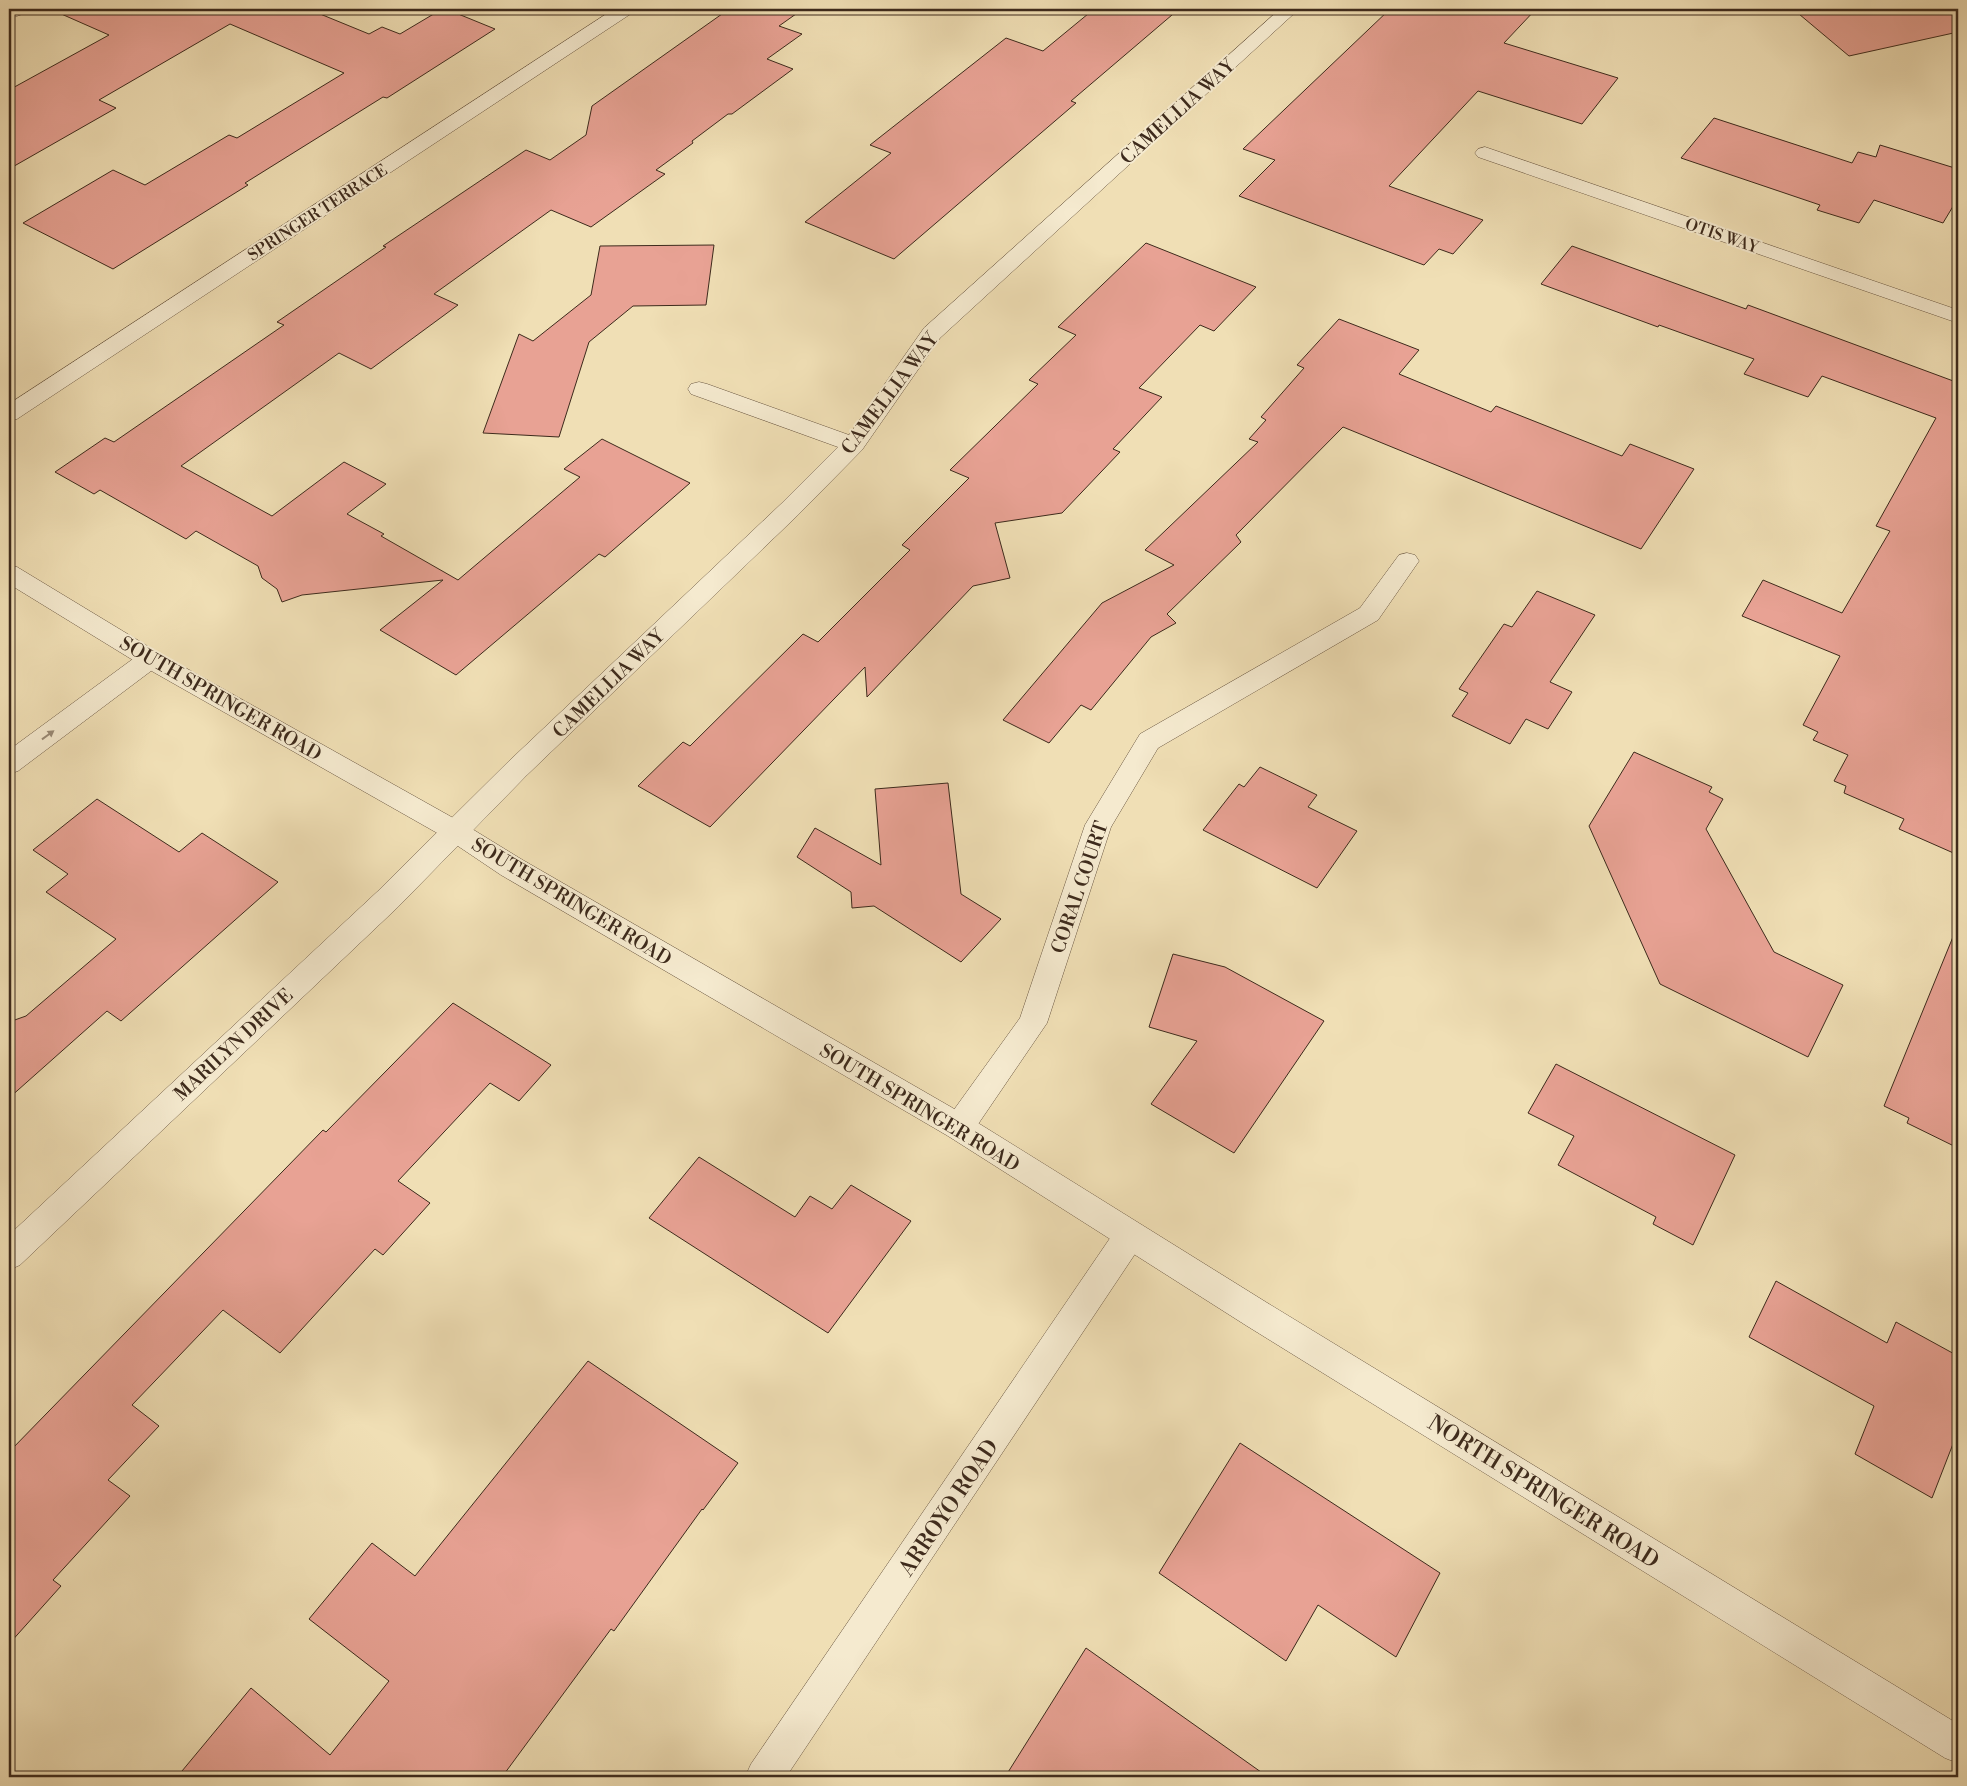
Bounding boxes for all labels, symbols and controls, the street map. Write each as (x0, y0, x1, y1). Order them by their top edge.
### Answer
street label: CAMELLIA WAY (1115, 53, 1241, 170)
street label: SPRINGER TERRACE (244, 160, 391, 265)
street label: OTIS WAY (1682, 214, 1762, 258)
street label: CAMELLIA WAY (836, 327, 944, 459)
street label: CAMELLIA WAY (548, 623, 671, 743)
street label: SOUTH SPRINGER ROAD (115, 631, 326, 767)
one-way arrow (41, 730, 55, 740)
street label: CORAL COURT (1046, 818, 1114, 957)
street label: SOUTH SPRINGER ROAD (467, 833, 676, 971)
street label: MARILYN DRIVE (169, 983, 298, 1106)
street label: SOUTH SPRINGER ROAD (815, 1039, 1024, 1177)
street label: NORTH SPRINGER ROAD (1423, 1410, 1664, 1575)
street label: ARROYO ROAD (893, 1434, 1005, 1582)

